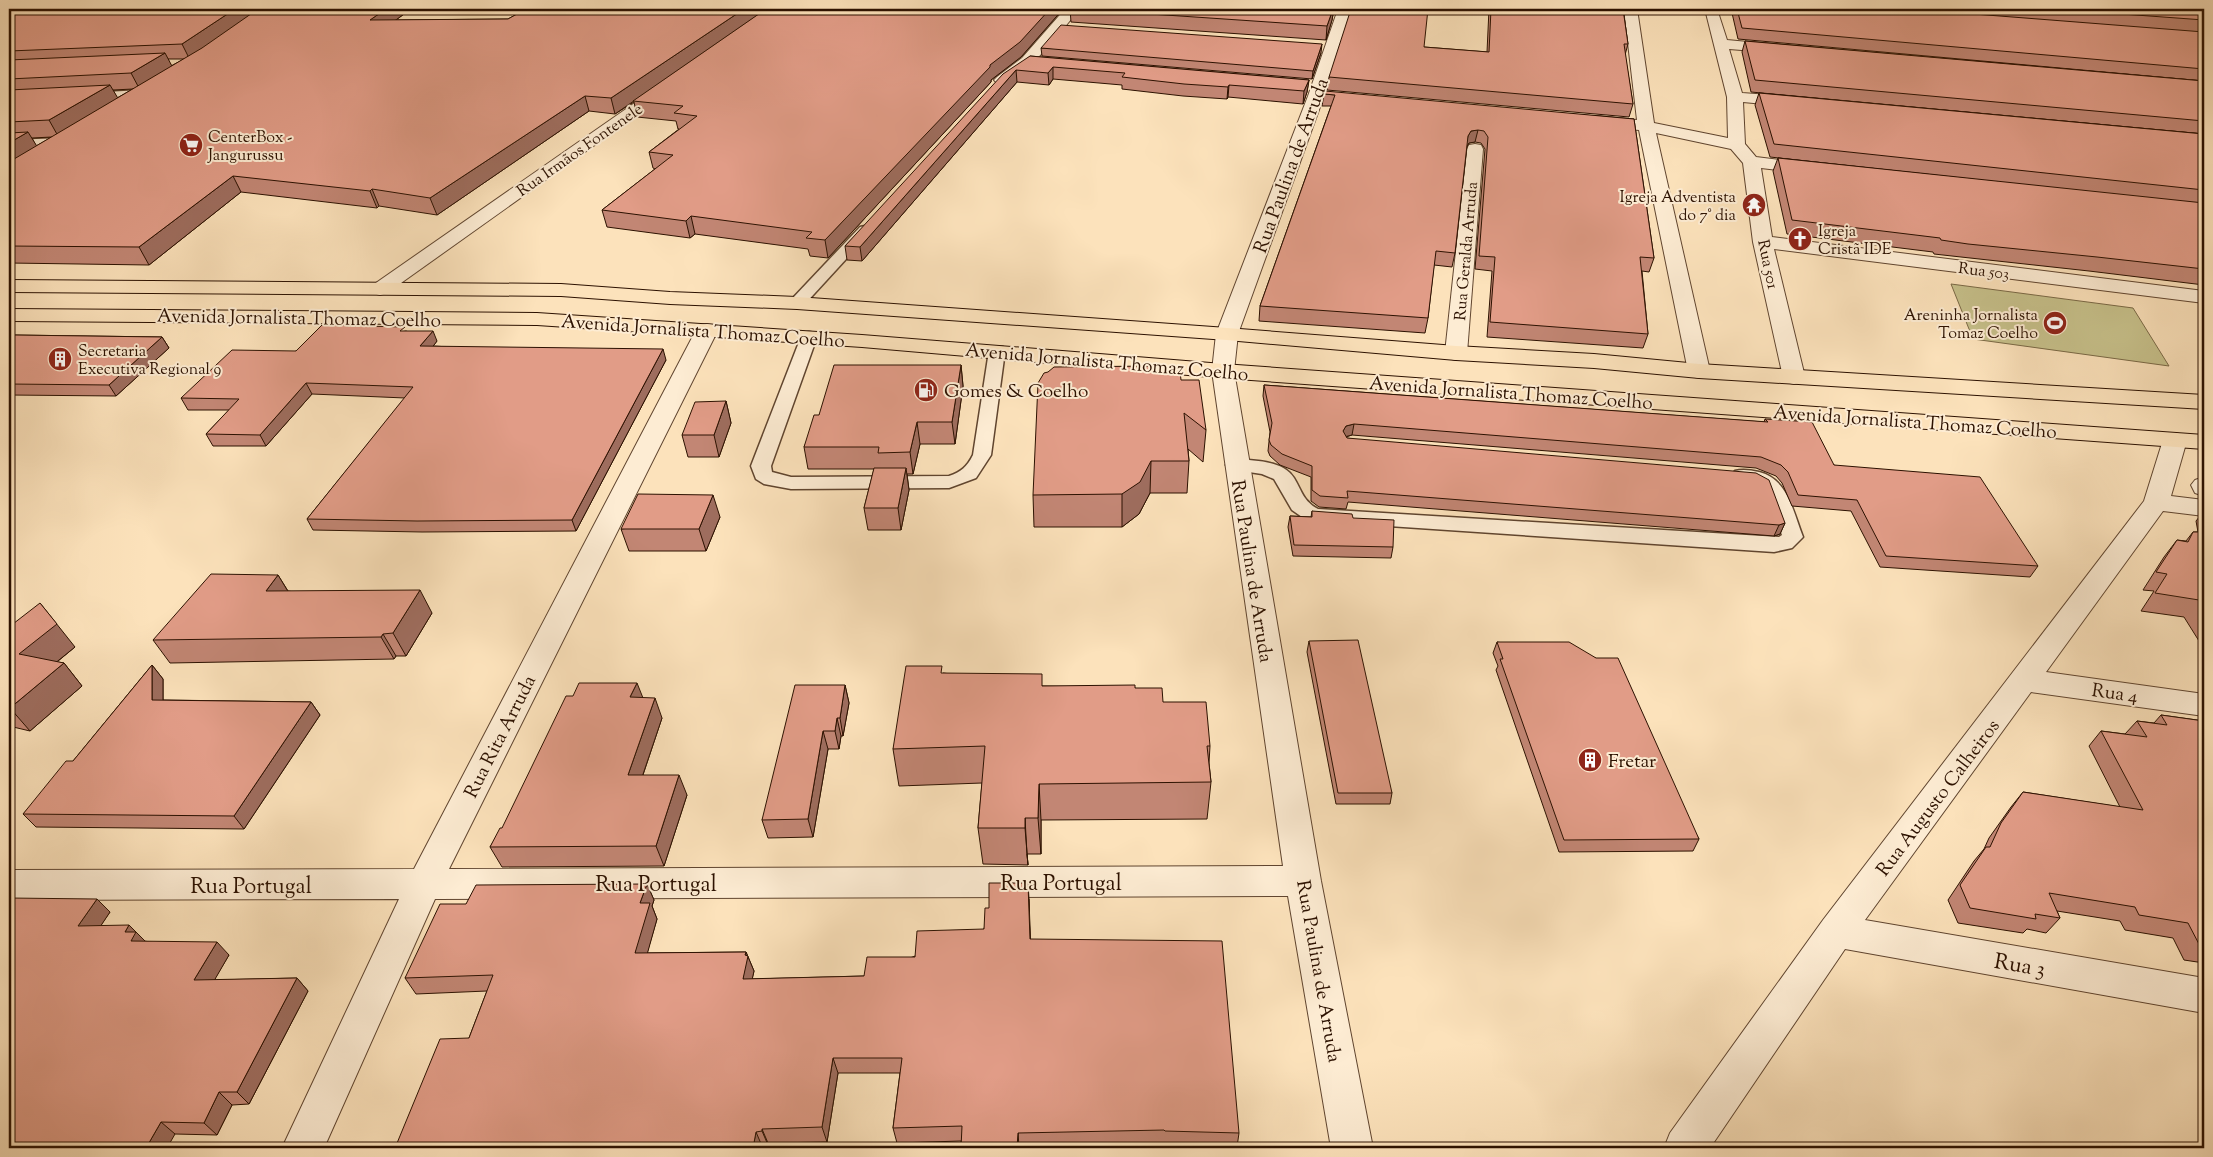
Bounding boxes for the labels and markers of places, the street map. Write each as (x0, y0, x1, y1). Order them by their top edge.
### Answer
place label: CenterBox - Jangurussu (207, 127, 292, 168)
supermarket icon: CenterBox - Jangurussu (178, 132, 204, 158)
place label: Igreja Adventista do 7° dia (1619, 187, 1737, 228)
temple icon: Igreja Adventista do 7° dia (1741, 192, 1767, 218)
place label: Igreja Cristã IDE (1818, 221, 1892, 262)
church icon: Igreja Cristã IDE (1787, 226, 1813, 252)
place label: Areninha Jornalista Tomaz Coelho (1904, 305, 2039, 346)
sports icon: Areninha Jornalista Tomaz Coelho (2042, 310, 2068, 336)
place label: Secretaria Executiva Regional 9 (78, 341, 221, 382)
building icon: Secretaria Executiva Regional 9 (47, 346, 73, 372)
fuel station icon: Gomes & Coelho (913, 377, 939, 403)
place label: Gomes & Coelho (944, 379, 1088, 406)
building icon: Fretar (1577, 747, 1603, 773)
place label: Fretar (1608, 749, 1656, 776)

